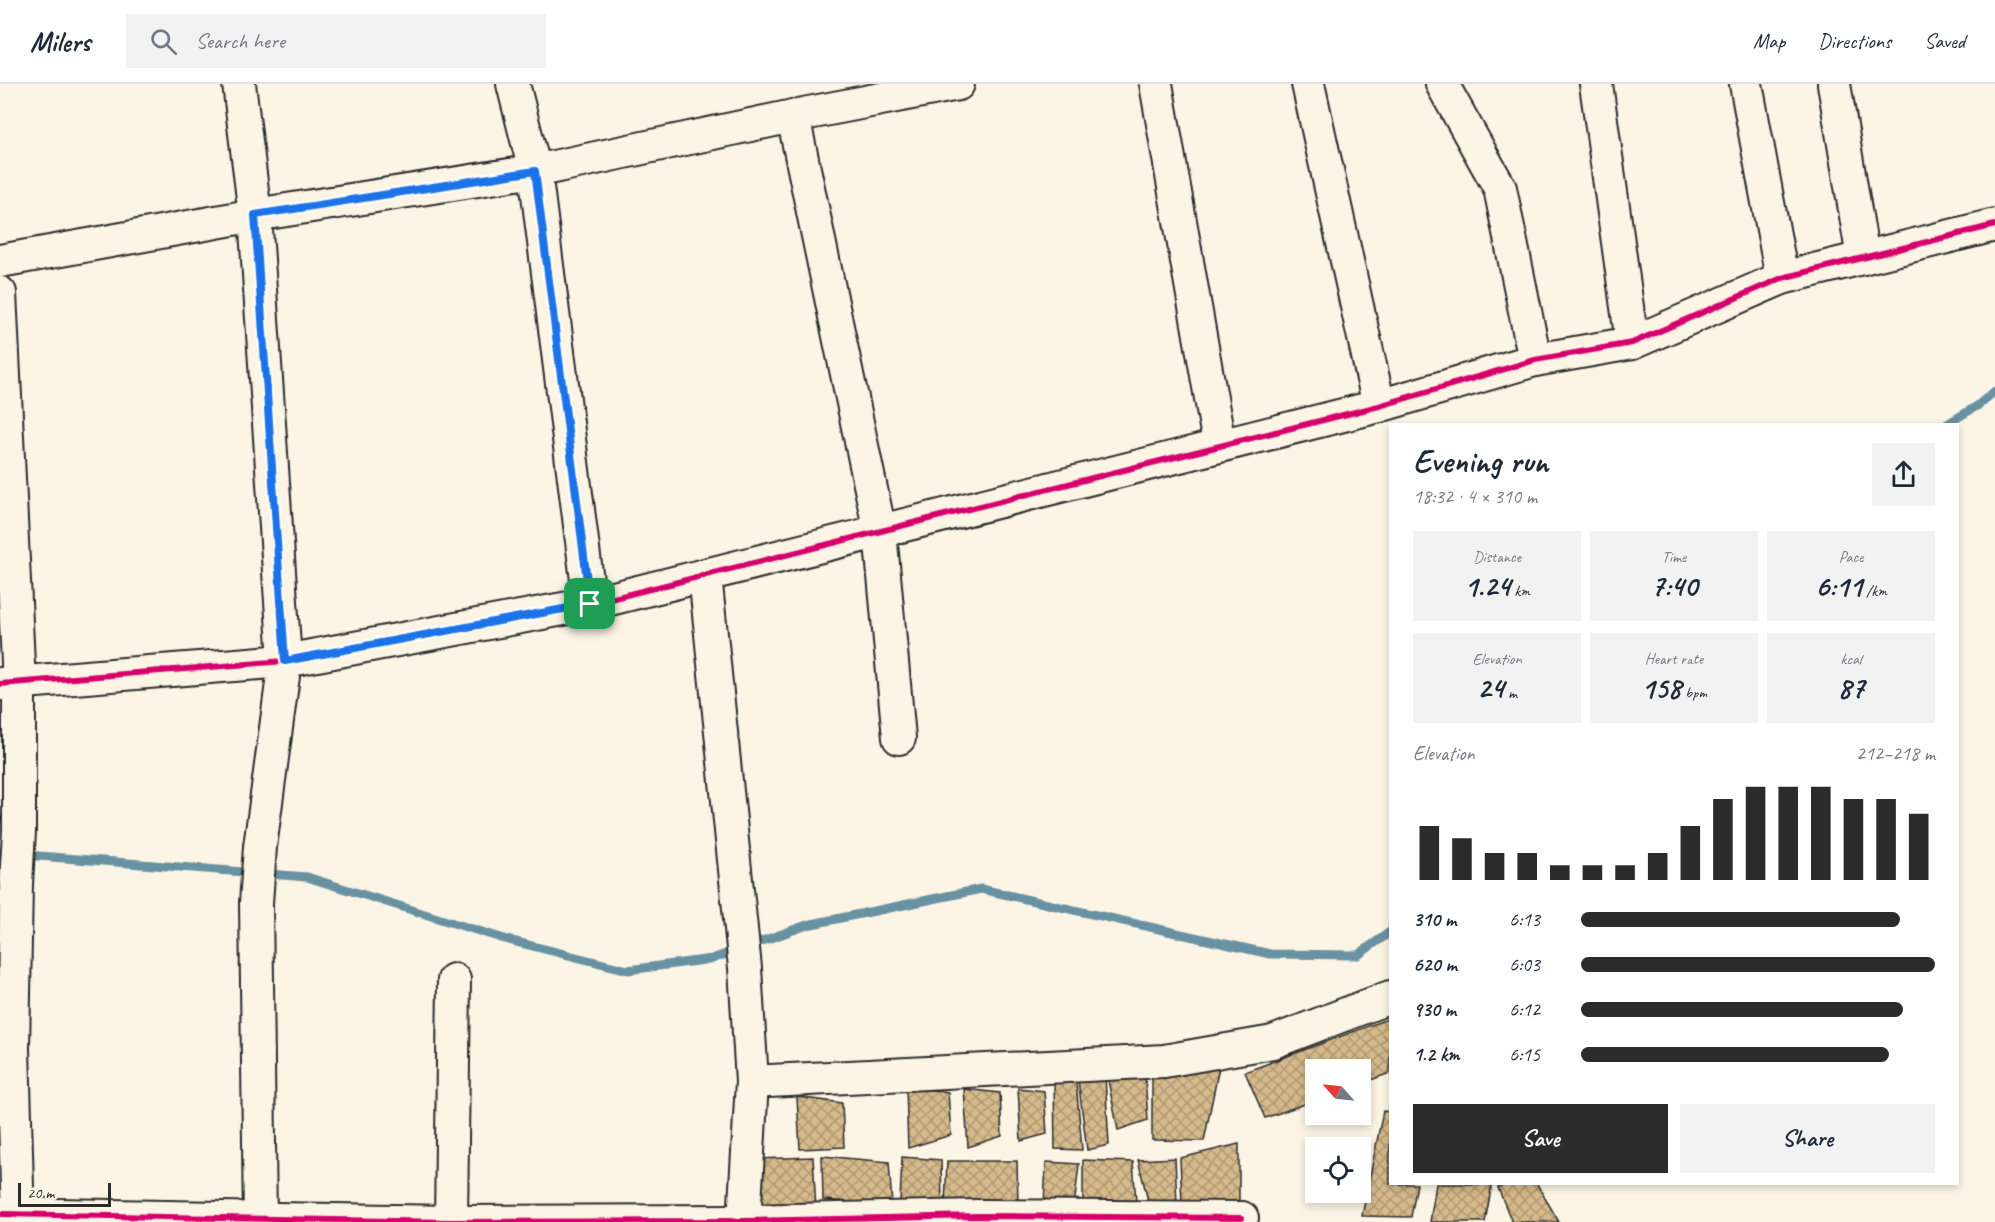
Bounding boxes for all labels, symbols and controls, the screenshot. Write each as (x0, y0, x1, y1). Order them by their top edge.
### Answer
search box (126, 14, 546, 68)
text: Milers (30, 24, 90, 59)
icon: search (147, 25, 180, 58)
text: Search here (195, 27, 285, 55)
text: Map (1753, 28, 1785, 54)
text: Directions (1818, 28, 1891, 54)
text: Saved (1924, 28, 1965, 54)
text: Evening run (1413, 440, 1548, 482)
button: share (1872, 443, 1935, 506)
text: 18:32 · 4 × 310 m (1413, 484, 1537, 509)
text: Distance (1473, 547, 1521, 567)
text: Time (1662, 547, 1686, 567)
text: Pace (1839, 547, 1863, 567)
text: 1.24 (1464, 567, 1510, 605)
text: 7:40 (1651, 567, 1697, 605)
text: 6:11 (1815, 567, 1862, 605)
pin (564, 578, 615, 629)
text: km (1510, 581, 1530, 601)
text: /km (1862, 581, 1887, 601)
icon: arrive (573, 587, 606, 620)
text: Elevation (1472, 649, 1522, 669)
text: Heart rate (1645, 649, 1703, 669)
text: kcal (1840, 649, 1862, 669)
text: 24 (1477, 669, 1504, 707)
text: 158 (1641, 669, 1681, 707)
text: 87 (1838, 669, 1864, 707)
text: m (1504, 683, 1517, 703)
text: bpm (1681, 683, 1707, 703)
text: Elevation (1413, 741, 1475, 766)
text: 212–218 m (1856, 741, 1935, 766)
text: 310 m (1413, 907, 1456, 932)
text: 6:13 (1509, 907, 1540, 932)
text: 620 m (1413, 952, 1457, 977)
text: 6:03 (1509, 952, 1540, 977)
text: 930 m (1413, 997, 1456, 1022)
text: 6:12 (1509, 997, 1540, 1022)
text: 1.2 km (1413, 1042, 1460, 1067)
text: 6:15 (1509, 1042, 1540, 1067)
north arrow (1305, 1059, 1371, 1125)
map controls (1305, 1059, 1371, 1203)
button: Save (1413, 1104, 1668, 1173)
button: Share (1680, 1104, 1935, 1173)
button: locate (1305, 1137, 1371, 1203)
scale bar (18, 1180, 111, 1208)
text: 20 m (27, 1183, 54, 1203)

